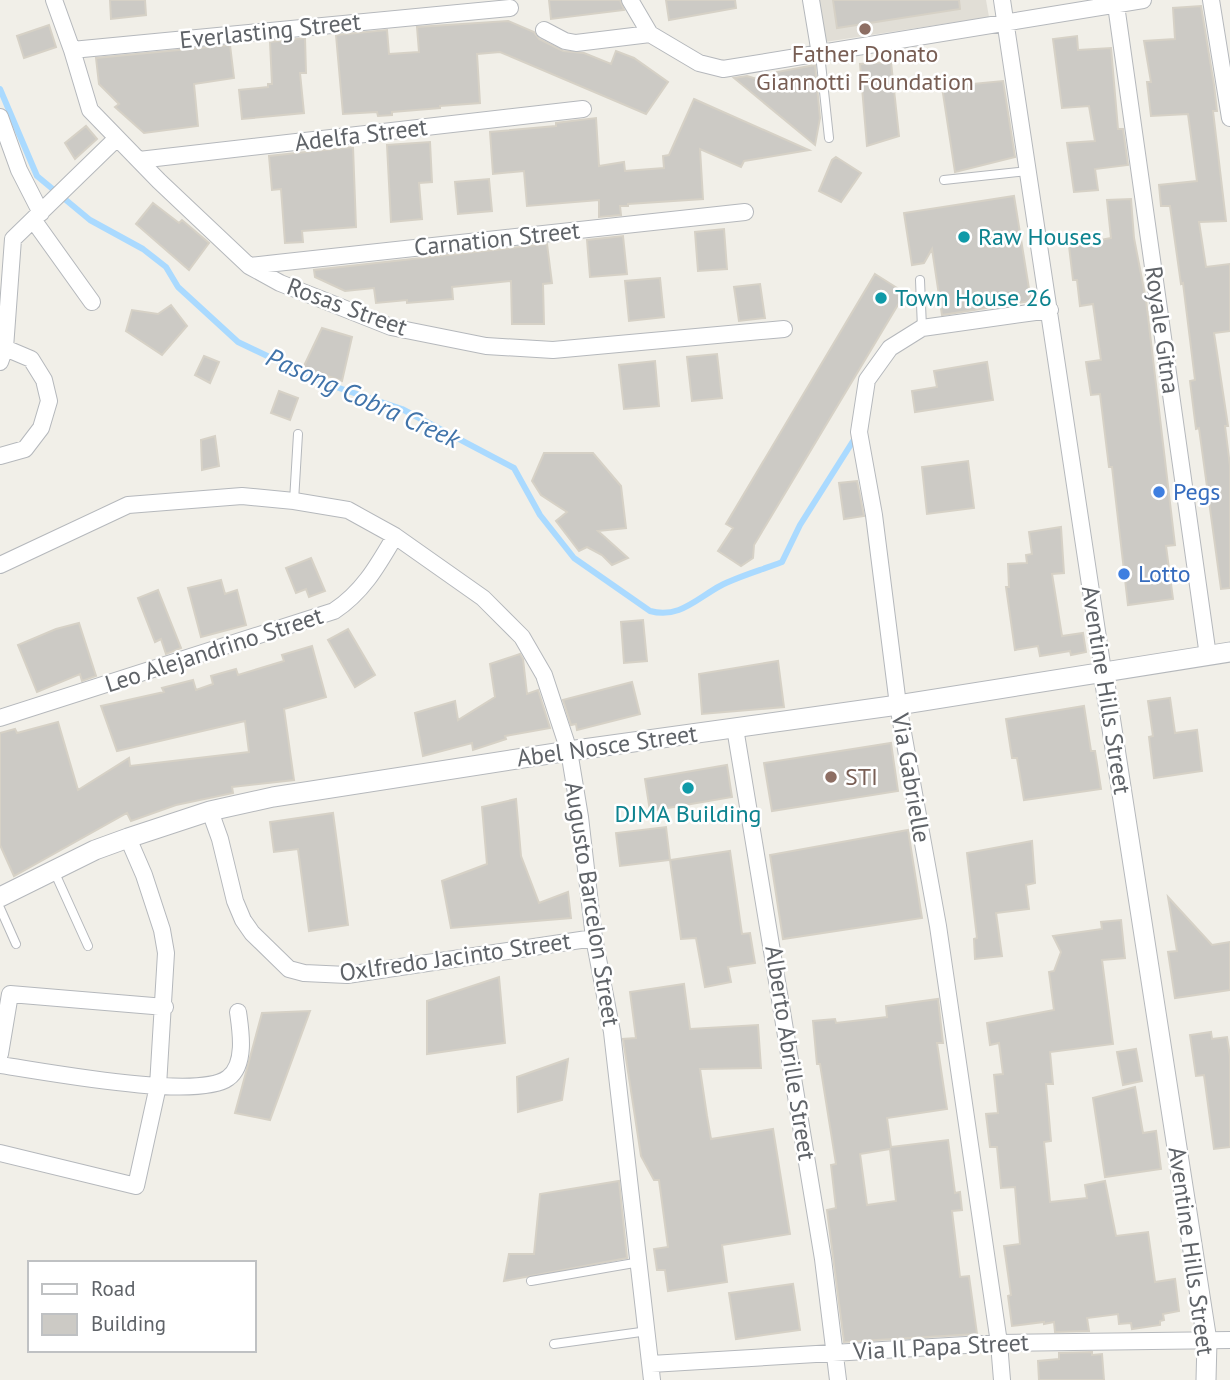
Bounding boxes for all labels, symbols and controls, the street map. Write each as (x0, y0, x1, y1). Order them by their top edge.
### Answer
street label: Everlasting Street (178, 6, 362, 55)
marker: Father Donato Giannotti Foundation (857, 21, 873, 37)
place label: Father Donato Giannotti Foundation (756, 38, 974, 97)
street label: Adelfa Street (293, 111, 429, 158)
street label: Carnation Street (412, 214, 581, 263)
place label: Raw Houses (978, 221, 1102, 252)
marker: Raw Houses (956, 229, 972, 245)
street label: Royale Gitna (1138, 264, 1187, 396)
street label: Rosas Street (283, 270, 412, 343)
place label: Town House 26 (895, 282, 1052, 313)
marker: Town House 26 (873, 290, 889, 306)
water label: Pasong Cobra Creek (261, 340, 466, 456)
place label: Pegs (1173, 476, 1220, 507)
marker: Pegs (1151, 484, 1167, 500)
place label: Lotto (1138, 558, 1191, 589)
marker: Lotto (1116, 566, 1132, 582)
street label: Aventine Hills Street (1075, 584, 1138, 796)
street label: Leo Alejandrino Street (101, 600, 327, 699)
street label: Via Gabrielle (885, 710, 938, 845)
street label: Abel Nosce Street (515, 717, 699, 774)
place label: STI (845, 761, 878, 792)
marker: STI (823, 769, 839, 785)
street label: Augusto Barcelon Street (558, 779, 627, 1028)
marker: DJMA Building (680, 780, 696, 796)
place label: DJMA Building (615, 798, 761, 829)
street label: Oxlfredo Jacinto Street (337, 925, 572, 988)
street label: Alberto Abrille Street (758, 943, 823, 1162)
street label: Aventine Hills Street (1161, 1145, 1221, 1357)
legend (28, 1261, 256, 1352)
text: Road (91, 1275, 135, 1302)
text: Building (91, 1310, 166, 1337)
street label: Via Il Papa Street (851, 1326, 1030, 1367)

